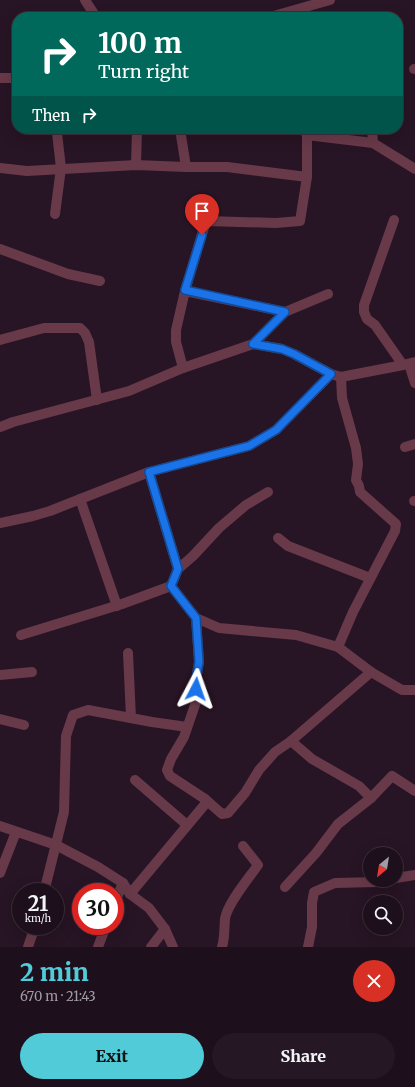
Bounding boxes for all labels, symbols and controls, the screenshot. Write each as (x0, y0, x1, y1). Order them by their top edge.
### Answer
text: 100 m (98, 25, 182, 61)
icon: right (32, 28, 84, 80)
text: Turn right (98, 60, 189, 83)
icon: right (78, 104, 100, 126)
text: Then (32, 106, 70, 125)
pin (185, 194, 219, 235)
icon: arrive (191, 200, 213, 222)
position arrow (175, 668, 217, 710)
north arrow (363, 847, 403, 887)
map controls (363, 847, 403, 935)
speed limit sign: 30 (72, 883, 124, 935)
text: 21 (28, 891, 48, 916)
button: search (363, 895, 403, 935)
text: km/h (25, 912, 51, 925)
text: 2 min (20, 957, 89, 988)
button: close (353, 960, 395, 1002)
text: 670 m · 21:43 (20, 988, 96, 1005)
button: Exit (20, 1033, 204, 1079)
button: Share (212, 1033, 395, 1079)

